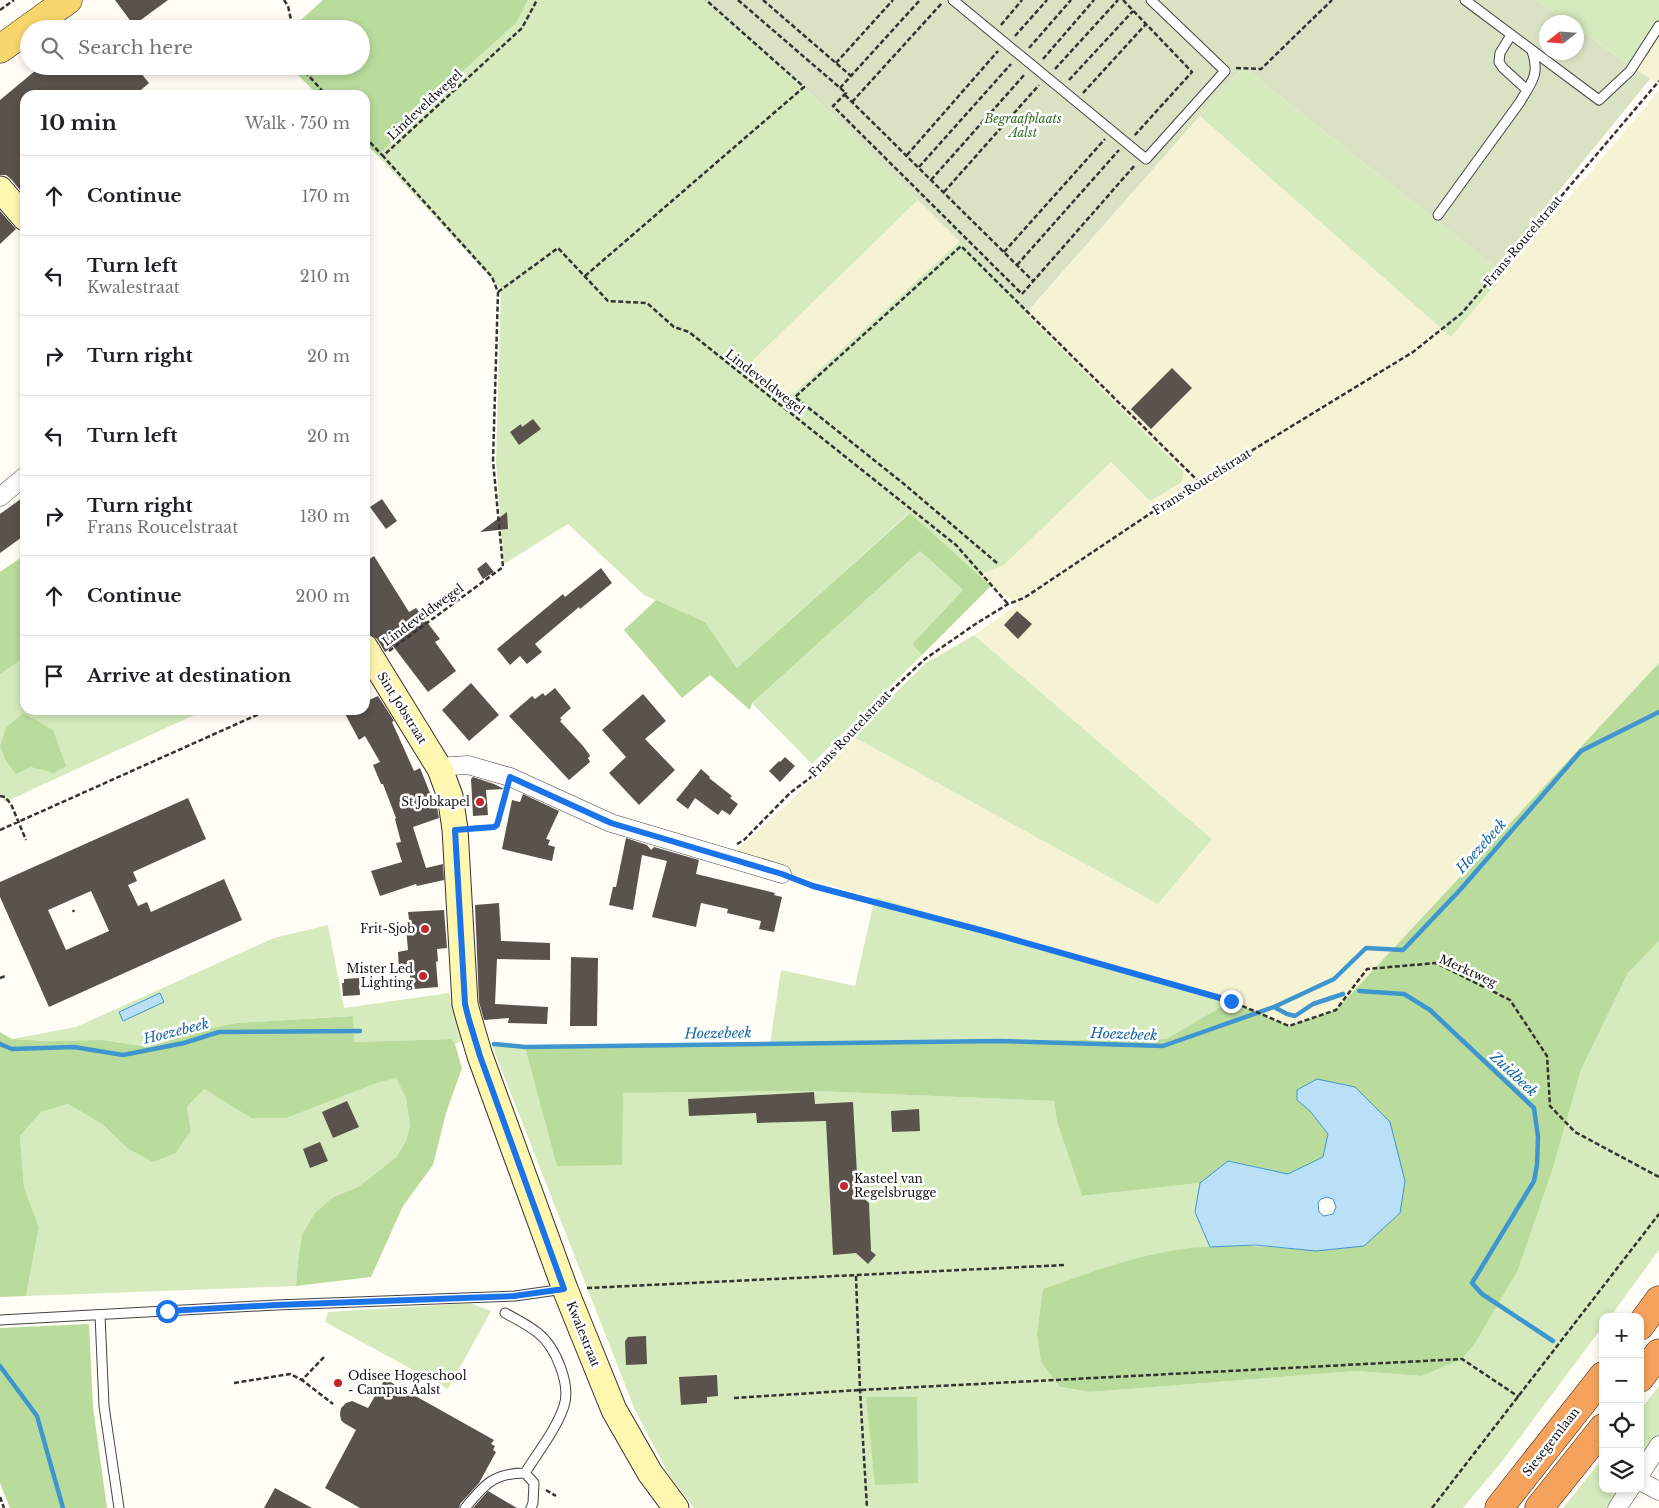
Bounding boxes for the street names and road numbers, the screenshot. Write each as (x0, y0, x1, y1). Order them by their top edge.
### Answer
street label: Lindeveldwegel (384, 66, 465, 143)
street label: Frans Roucelstraat (1480, 192, 1565, 289)
street label: Lindeveldwegel (723, 346, 808, 417)
street label: Frans Roucelstraat (1150, 445, 1254, 518)
street label: Lindeveldwegel (379, 580, 466, 649)
street label: Sint Jobstraat (374, 669, 431, 747)
street label: Frans Roucelstraat (805, 687, 894, 780)
street label: Merktweg (1437, 951, 1500, 990)
street label: Kwalestraat (563, 1299, 604, 1369)
street label: Siesegemlaan (1519, 1404, 1582, 1479)

